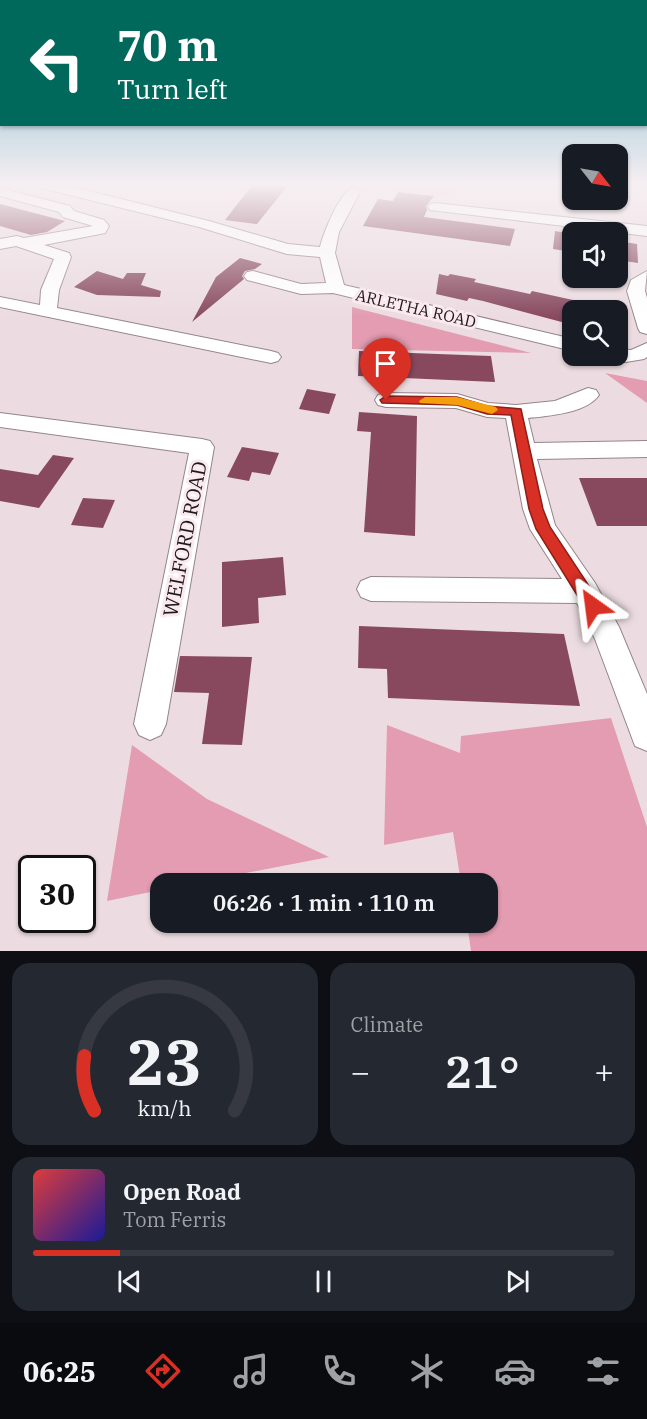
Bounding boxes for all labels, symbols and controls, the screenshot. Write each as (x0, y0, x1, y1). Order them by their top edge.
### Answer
text: 70 m (117, 18, 218, 73)
icon: left (18, 24, 96, 102)
text: Turn left (117, 71, 228, 106)
north arrow (562, 144, 628, 210)
map controls (562, 144, 628, 366)
button: sound (562, 222, 628, 288)
street label: ARLETHA ROAD (354, 284, 478, 332)
button: search (562, 300, 628, 366)
pin (360, 338, 411, 400)
icon: arrive (369, 347, 402, 380)
street label: WELFORD ROAD (156, 459, 213, 619)
position arrow (561, 574, 625, 638)
speed limit sign: 30 (18, 855, 96, 933)
text: 06:26 · 1 min · 110 m (213, 888, 435, 917)
text: Climate (351, 1011, 423, 1038)
text: 23 (127, 1021, 202, 1102)
text: 21° (445, 1042, 520, 1100)
text: − (351, 1050, 370, 1093)
text: + (594, 1050, 614, 1093)
text: km/h (138, 1094, 192, 1122)
text: Open Road (123, 1177, 241, 1206)
text: Tom Ferris (123, 1206, 226, 1233)
icon: previous (113, 1265, 146, 1298)
icon: pause (307, 1265, 340, 1298)
icon: next (501, 1265, 534, 1298)
icon: directions (142, 1350, 184, 1392)
icon: music (230, 1350, 272, 1392)
icon: phone (318, 1350, 360, 1392)
icon: climate (406, 1350, 448, 1392)
icon: car (494, 1350, 536, 1392)
icon: filters (582, 1350, 624, 1392)
text: 06:25 (23, 1354, 96, 1389)

